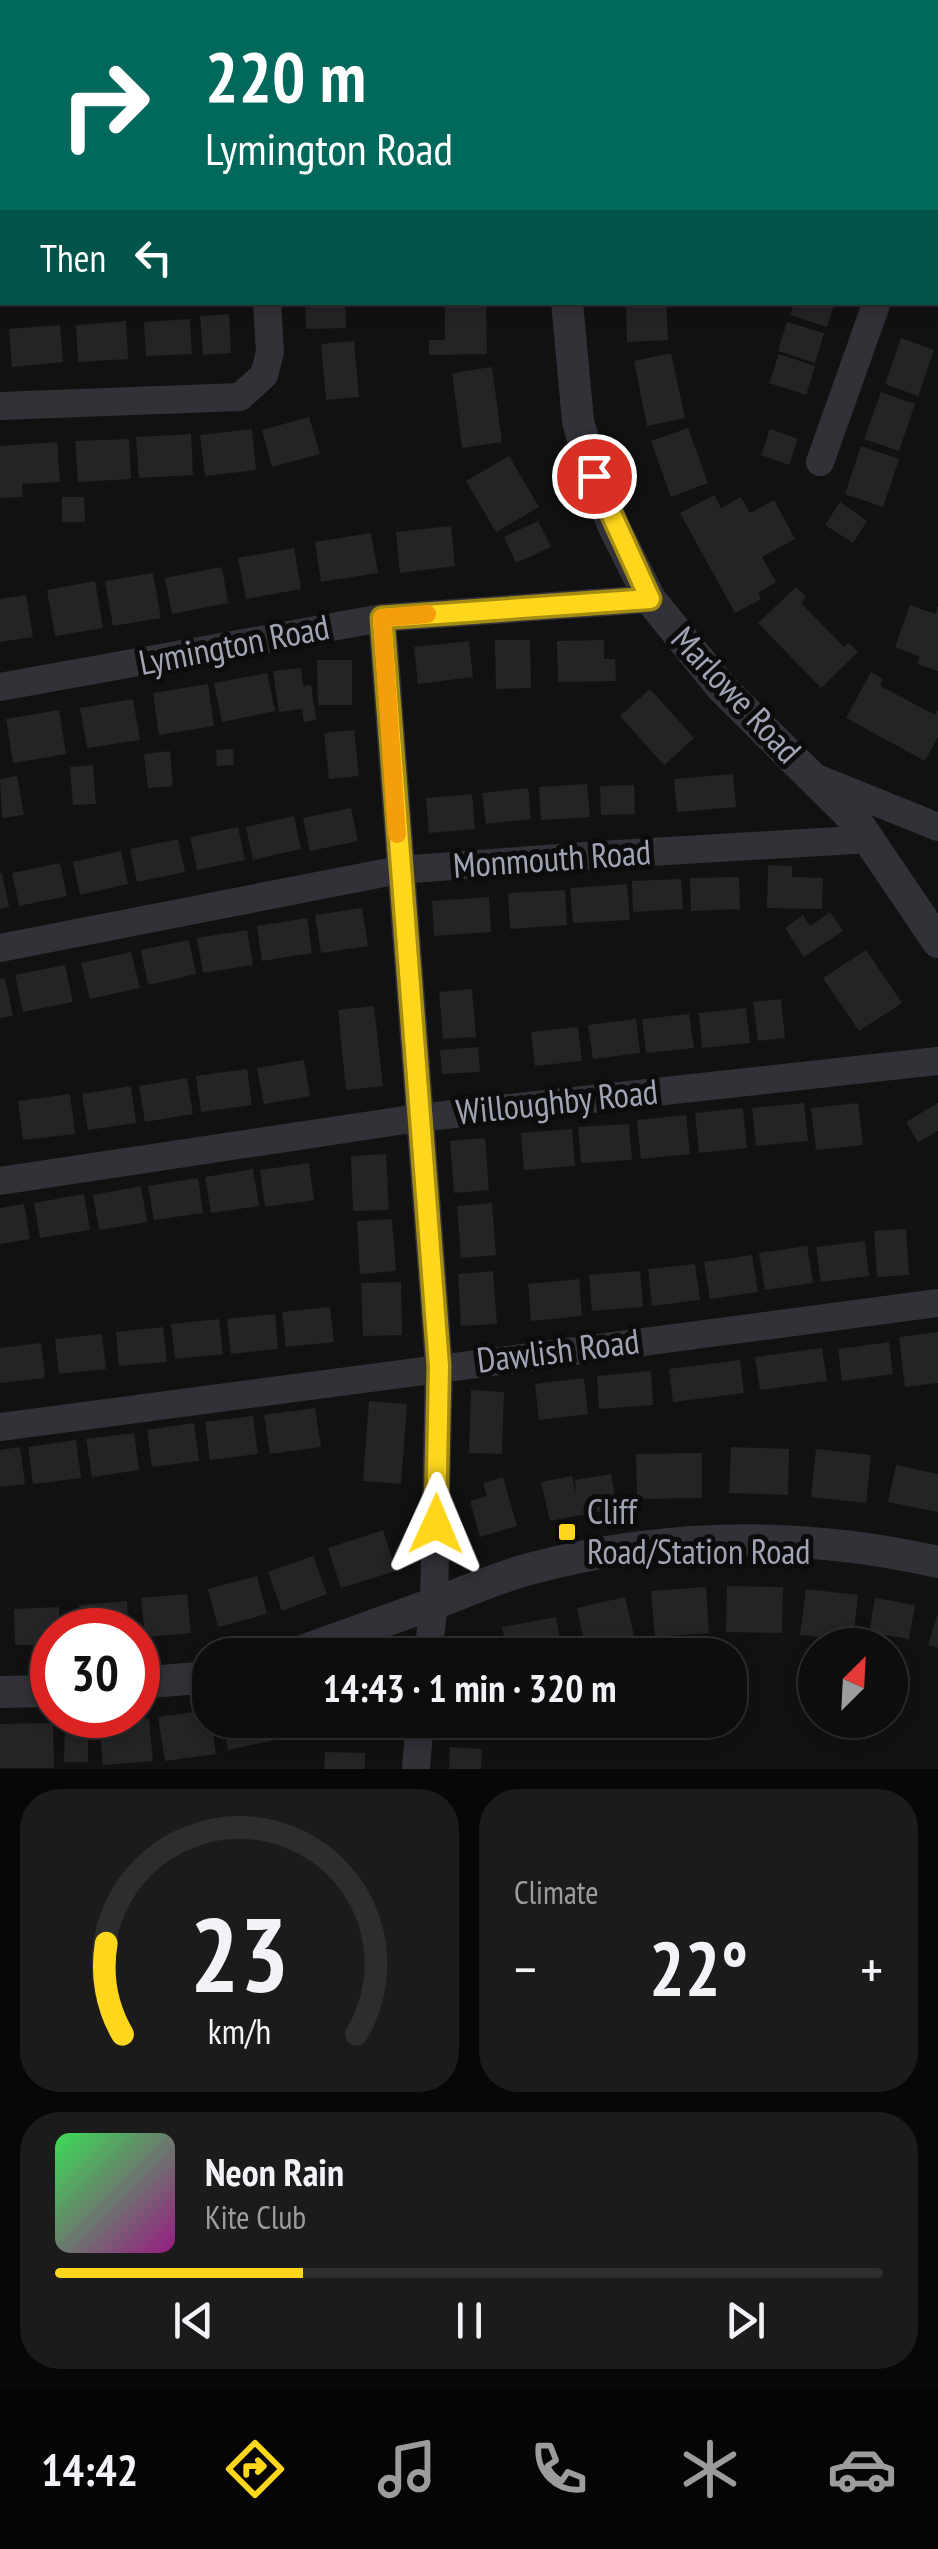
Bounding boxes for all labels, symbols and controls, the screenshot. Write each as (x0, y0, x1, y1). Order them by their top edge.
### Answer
text: 220 m (205, 31, 366, 121)
icon: right (40, 40, 170, 170)
text: Lymington Road (205, 119, 453, 177)
icon: left (126, 230, 181, 285)
text: Then (40, 233, 106, 282)
pin (552, 434, 637, 519)
icon: arrive (567, 449, 622, 504)
street label: Lymington Road (135, 603, 333, 685)
street label: Marlowe Road (662, 616, 812, 772)
street label: Monmouth Road (452, 828, 652, 888)
street label: Willoughby Road (454, 1068, 660, 1134)
street label: Dawlish Road (474, 1317, 642, 1383)
position arrow (384, 1472, 488, 1576)
place label: Cliff Road/Station Road (587, 1488, 810, 1574)
marker: Cliff Road/Station Road (556, 1521, 578, 1543)
speed limit sign: 30 (30, 1608, 160, 1738)
north arrow (798, 1628, 908, 1738)
map controls (798, 1628, 908, 1738)
text: 14:43 · 1 min · 320 m (323, 1663, 616, 1712)
text: Climate (514, 1871, 598, 1913)
text: 23 (190, 1886, 289, 2021)
text: 22° (649, 1920, 748, 2017)
text: − (514, 1933, 537, 2004)
text: + (860, 1933, 883, 2004)
text: km/h (208, 2008, 271, 2054)
text: Neon Rain (205, 2147, 344, 2196)
text: Kite Club (205, 2196, 306, 2238)
icon: previous (166, 2293, 221, 2348)
icon: pause (442, 2293, 497, 2348)
icon: next (718, 2293, 773, 2348)
icon: directions (220, 2434, 290, 2504)
icon: music (372, 2434, 442, 2504)
icon: phone (524, 2434, 594, 2504)
icon: climate (675, 2434, 745, 2504)
icon: car (827, 2434, 897, 2504)
text: 14:42 (41, 2440, 138, 2498)

